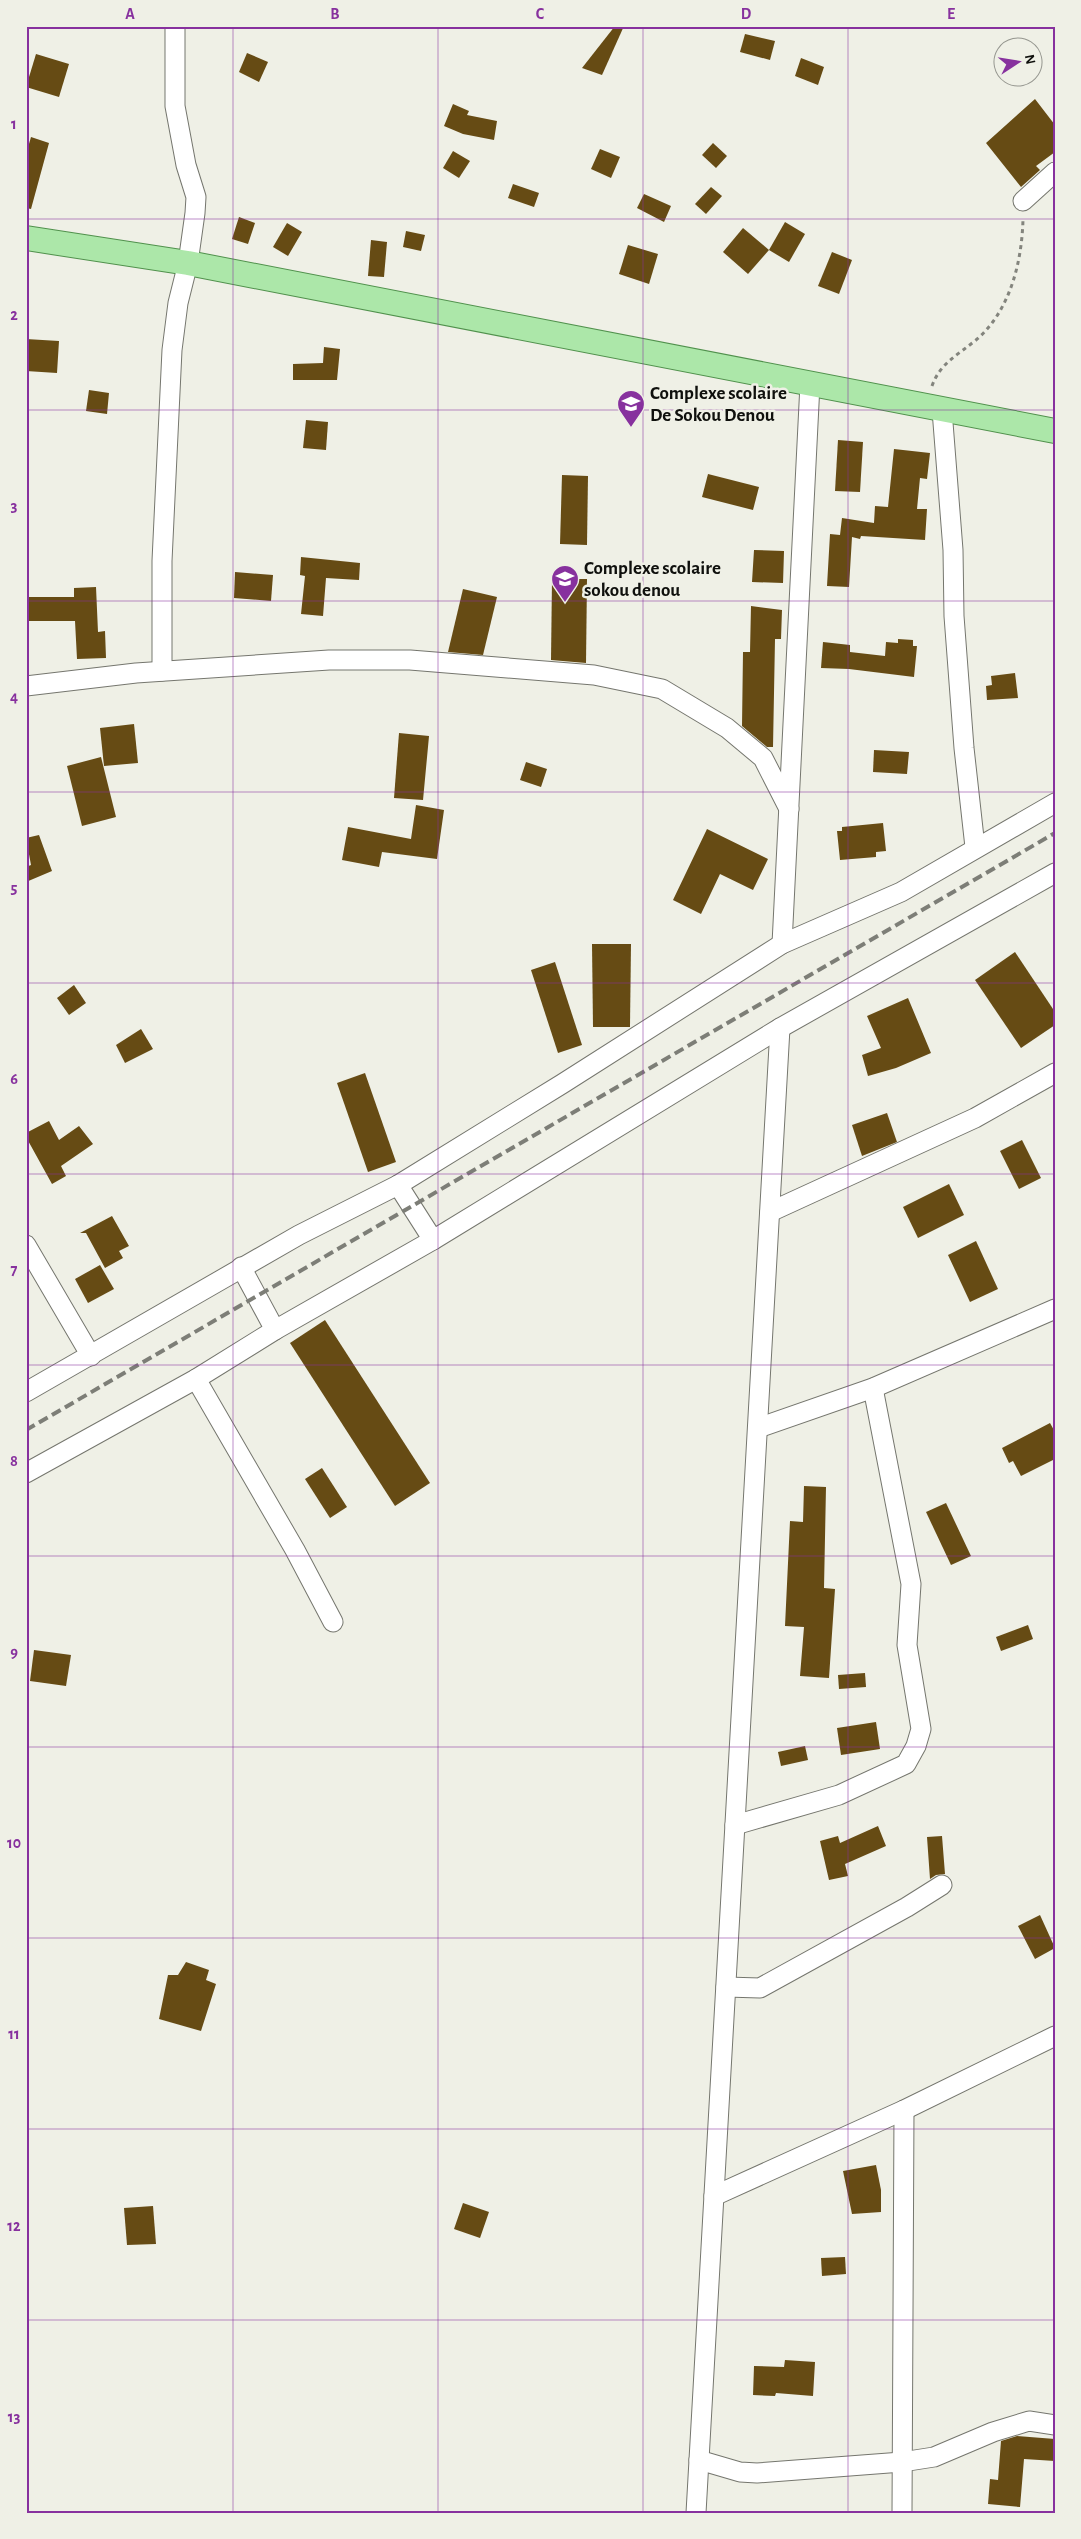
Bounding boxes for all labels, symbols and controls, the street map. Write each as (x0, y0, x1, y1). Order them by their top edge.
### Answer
text: A (125, 6, 135, 22)
text: B (330, 6, 340, 22)
text: C (536, 6, 545, 22)
text: D (741, 6, 752, 22)
text: E (947, 6, 955, 22)
north arrow (994, 38, 1044, 88)
text: N (1022, 53, 1038, 66)
text: 1 (11, 116, 17, 132)
text: 2 (10, 307, 18, 323)
place label: Complexe scolaire De Sokou Denou (650, 384, 787, 425)
school or university icon: Complexe scolaire De Sokou Denou (616, 389, 646, 428)
text: 3 (11, 498, 18, 514)
place label: Complexe scolaire sokou denou (584, 559, 721, 600)
school or university icon: Complexe scolaire sokou denou (550, 564, 580, 603)
text: 4 (10, 689, 18, 705)
text: 5 (11, 880, 18, 896)
text: 6 (10, 1071, 18, 1087)
text: 7 (11, 1262, 18, 1278)
text: 8 (10, 1453, 18, 1469)
text: 9 (10, 1644, 18, 1660)
text: 10 (7, 1835, 21, 1851)
text: 11 (8, 2026, 20, 2042)
text: 12 (7, 2218, 21, 2234)
text: 13 (8, 2409, 20, 2425)

